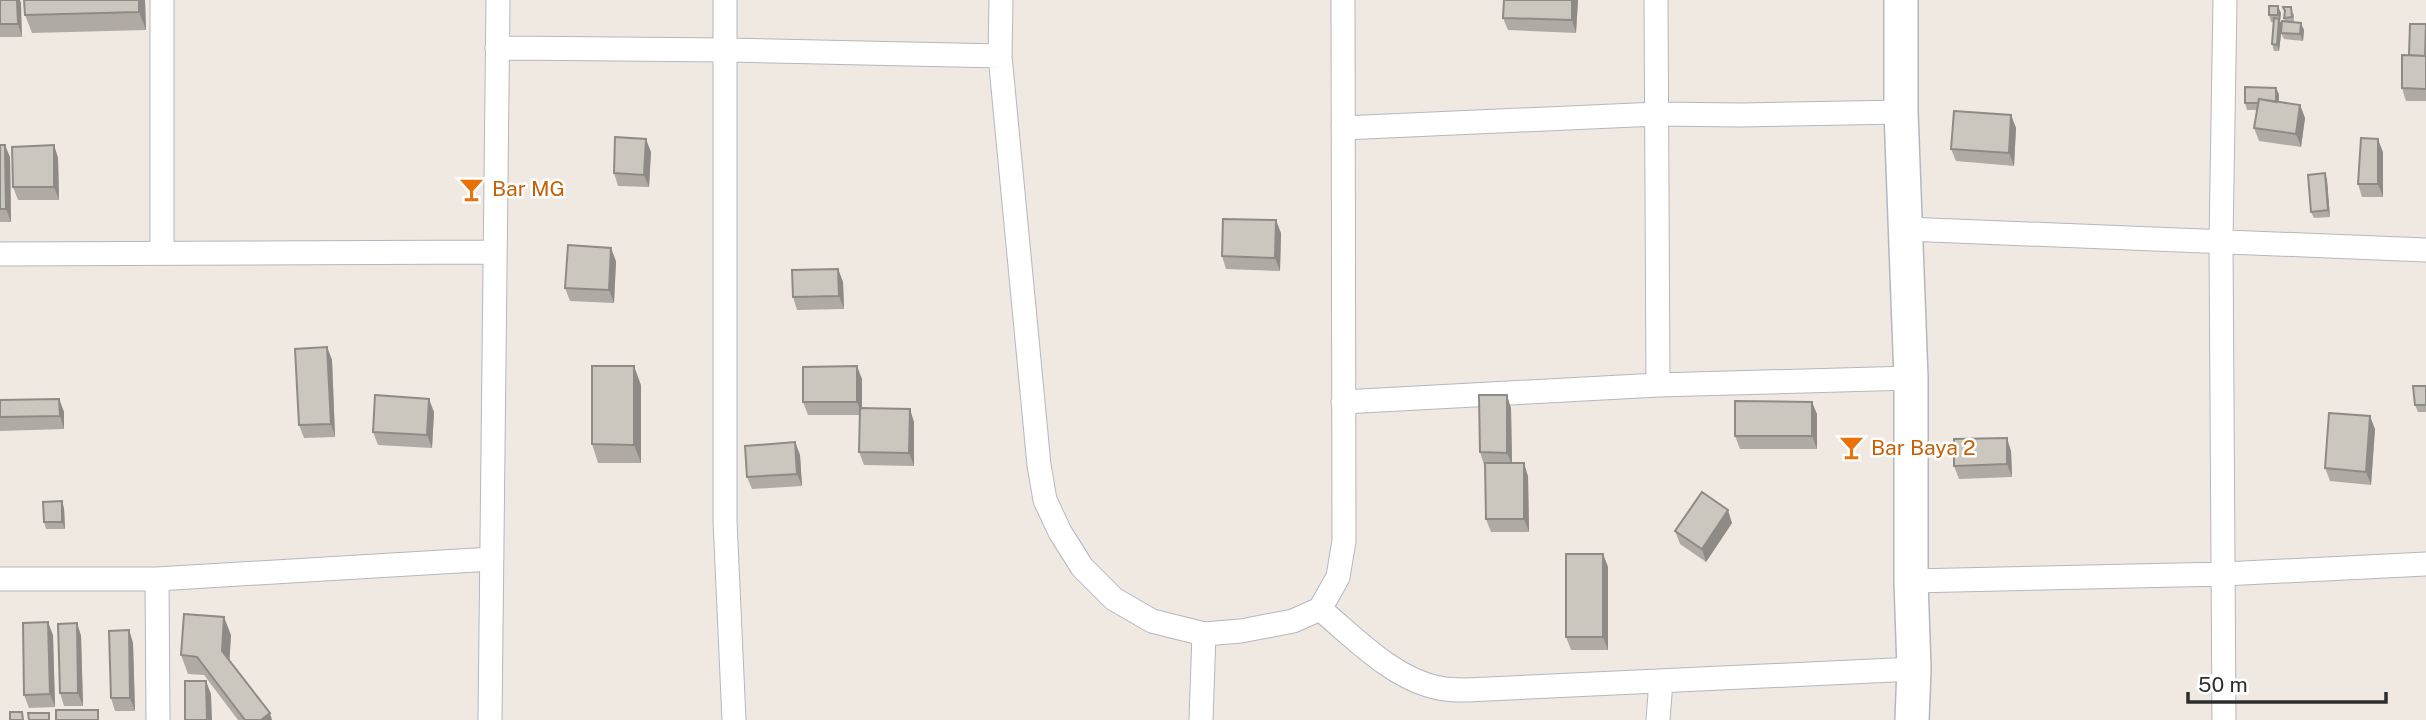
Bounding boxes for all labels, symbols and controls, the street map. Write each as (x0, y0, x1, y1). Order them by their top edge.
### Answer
bar icon: Bar MG (458, 175, 486, 203)
place label: Bar MG (492, 176, 565, 201)
bar icon: Bar Baya 2 (1837, 434, 1865, 462)
place label: Bar Baya 2 (1871, 435, 1976, 460)
scale bar (2188, 660, 2386, 704)
text: 50 m (2198, 672, 2248, 697)

